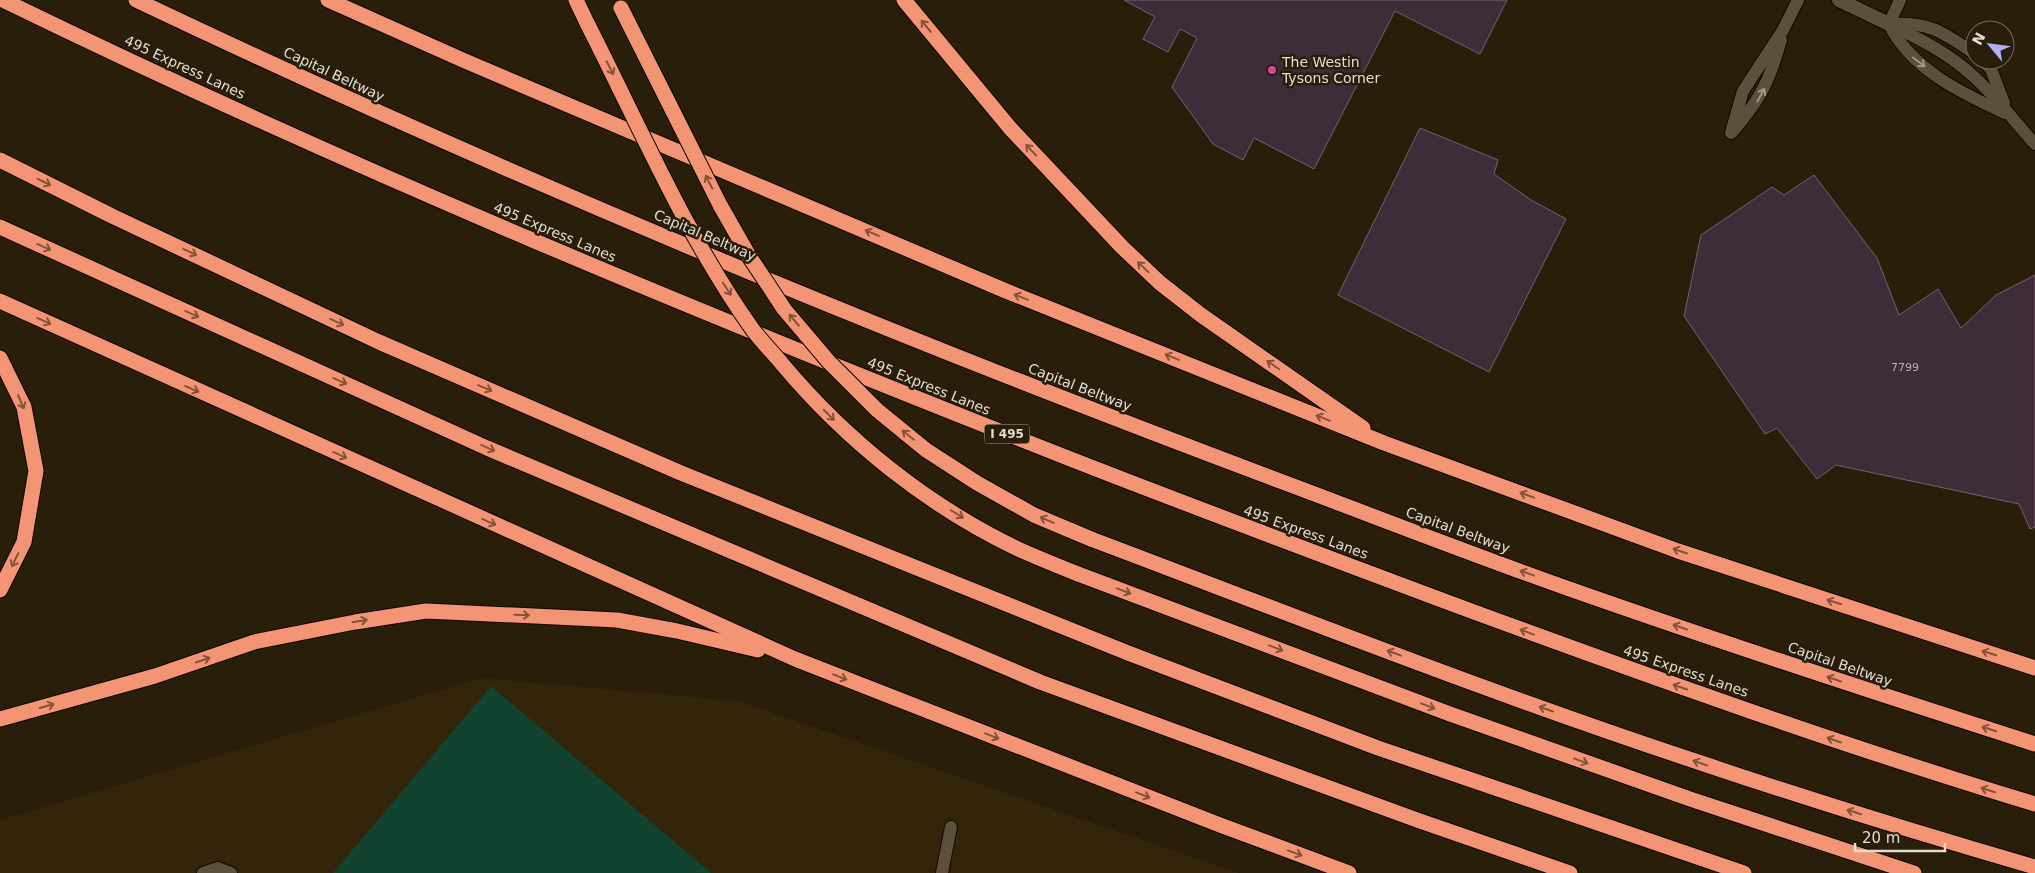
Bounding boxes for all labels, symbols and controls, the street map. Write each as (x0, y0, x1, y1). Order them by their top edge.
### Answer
one-way arrow (920, 20, 931, 33)
north arrow (1965, 20, 2015, 70)
text: N (1969, 30, 1988, 48)
street label: 495 Express Lanes (122, 32, 248, 102)
street label: Capital Beltway (281, 44, 387, 104)
place label: The Westin Tysons Corner (1281, 54, 1380, 86)
one-way arrow (1912, 56, 1925, 67)
one-way arrow (606, 60, 615, 75)
marker: The Westin Tysons Corner (1266, 64, 1278, 76)
one-way arrow (1756, 87, 1766, 102)
one-way arrow (1025, 144, 1037, 156)
one-way arrow (704, 175, 713, 190)
one-way arrow (36, 177, 51, 187)
street label: 495 Express Lanes (491, 199, 619, 265)
street label: Capital Beltway (651, 206, 759, 264)
one-way arrow (865, 228, 880, 238)
one-way arrow (36, 243, 51, 253)
one-way arrow (182, 248, 197, 258)
one-way arrow (1137, 261, 1149, 273)
one-way arrow (722, 282, 732, 296)
one-way arrow (1014, 292, 1030, 301)
one-way arrow (184, 310, 199, 320)
one-way arrow (788, 314, 800, 327)
one-way arrow (36, 317, 51, 327)
one-way arrow (329, 318, 344, 327)
one-way arrow (1165, 352, 1180, 362)
street label: 495 Express Lanes (865, 354, 993, 418)
street label: Capital Beltway (1026, 360, 1134, 414)
one-way arrow (1266, 360, 1280, 370)
house number: 7799 (1891, 361, 1919, 374)
one-way arrow (332, 377, 347, 387)
one-way arrow (477, 383, 492, 393)
one-way arrow (184, 385, 199, 394)
one-way arrow (17, 394, 27, 409)
one-way arrow (823, 408, 835, 421)
one-way arrow (1316, 413, 1331, 422)
road number: I 495 (984, 424, 1030, 444)
one-way arrow (902, 430, 915, 441)
one-way arrow (480, 444, 495, 454)
one-way arrow (332, 451, 347, 461)
one-way arrow (1520, 490, 1536, 499)
street label: 495 Express Lanes (1242, 502, 1370, 562)
street label: Capital Beltway (1404, 504, 1512, 556)
one-way arrow (949, 510, 963, 520)
one-way arrow (1039, 514, 1054, 523)
one-way arrow (481, 517, 496, 527)
one-way arrow (1673, 546, 1688, 555)
one-way arrow (10, 552, 20, 567)
one-way arrow (1520, 568, 1535, 577)
one-way arrow (1116, 587, 1131, 596)
one-way arrow (1827, 597, 1843, 606)
one-way arrow (513, 610, 529, 619)
one-way arrow (352, 616, 368, 626)
one-way arrow (1673, 622, 1688, 631)
one-way arrow (1520, 627, 1536, 636)
street label: Capital Beltway (1786, 639, 1894, 689)
street label: 495 Express Lanes (1621, 642, 1751, 700)
one-way arrow (1268, 644, 1283, 654)
one-way arrow (1981, 647, 1997, 657)
one-way arrow (1386, 648, 1402, 657)
one-way arrow (194, 655, 210, 664)
one-way arrow (832, 672, 847, 682)
one-way arrow (1827, 674, 1842, 683)
one-way arrow (1673, 682, 1689, 691)
one-way arrow (39, 701, 55, 711)
one-way arrow (1420, 702, 1435, 711)
one-way arrow (1539, 704, 1555, 713)
one-way arrow (1981, 724, 1997, 734)
one-way arrow (983, 732, 999, 741)
one-way arrow (1827, 735, 1842, 744)
one-way arrow (1573, 756, 1589, 766)
one-way arrow (1692, 758, 1708, 767)
one-way arrow (1981, 785, 1997, 795)
one-way arrow (1135, 791, 1150, 800)
one-way arrow (1847, 807, 1863, 817)
scale bar (1855, 820, 1945, 852)
text: 20 m (1862, 829, 1900, 847)
one-way arrow (1287, 849, 1302, 858)

